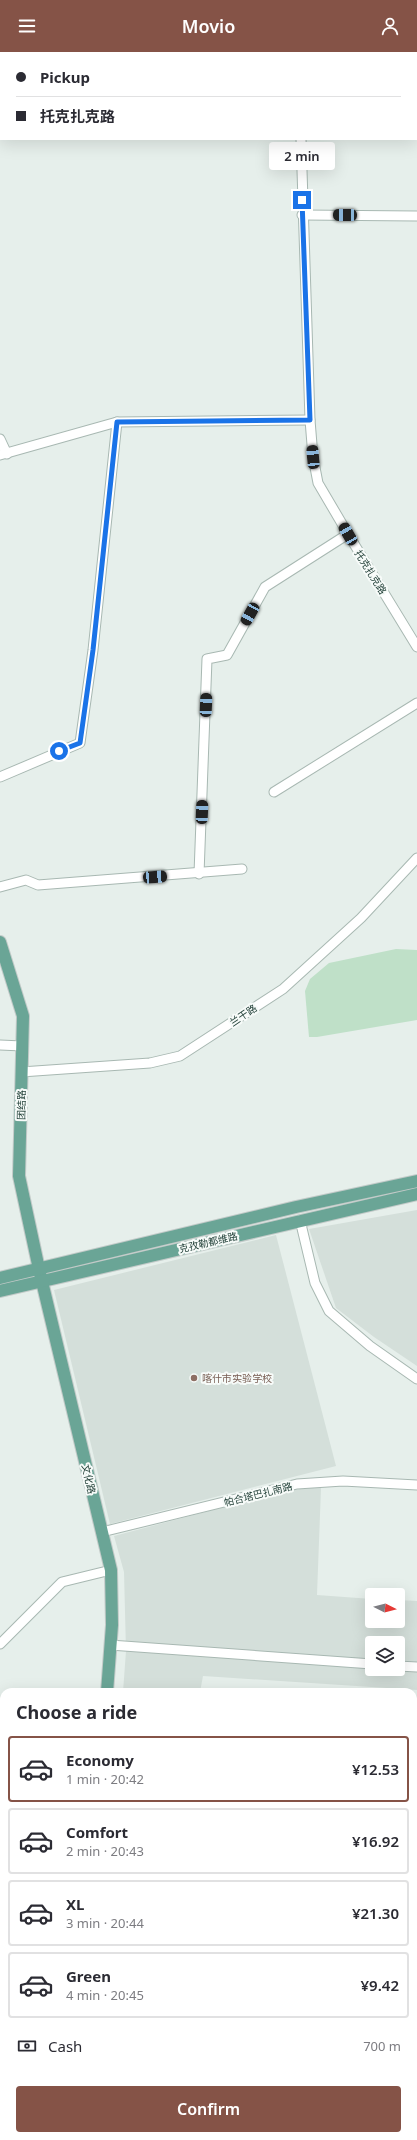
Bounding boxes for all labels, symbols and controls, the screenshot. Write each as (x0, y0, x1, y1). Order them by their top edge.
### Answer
text: Movio (182, 14, 235, 38)
icon: menu (16, 15, 38, 37)
icon: person (379, 15, 401, 37)
text: Pickup (40, 67, 90, 87)
text: 托克扎克路 (40, 106, 115, 126)
callout: 2 min (269, 142, 335, 170)
text: 2 min (284, 147, 320, 165)
route end (293, 191, 311, 209)
car (333, 209, 357, 221)
car (306, 445, 320, 469)
car (337, 521, 359, 547)
street label: 托克扎克路 (352, 547, 390, 597)
car (239, 601, 261, 627)
car (200, 693, 212, 717)
route start (50, 742, 68, 760)
car (196, 800, 208, 824)
car (143, 870, 167, 884)
street label: 兰干路 (227, 1001, 259, 1029)
street label: 团结路 (14, 1090, 28, 1120)
street label: 克孜勒都维路 (177, 1228, 239, 1256)
place label: 喀什市实验学校 (202, 1371, 272, 1385)
marker: 喀什市实验学校 (189, 1373, 199, 1383)
street label: 文化路 (79, 1463, 99, 1495)
street label: 帕合塔巴扎南路 (222, 1479, 294, 1509)
north arrow (365, 1588, 405, 1628)
map controls (365, 1588, 405, 1676)
button: layers (365, 1636, 405, 1676)
text: Choose a ride (16, 1700, 137, 1724)
text: Economy (66, 1750, 134, 1770)
icon: car (18, 1751, 54, 1787)
text: ¥12.53 (352, 1759, 399, 1779)
text: 1 min · 20:42 (66, 1770, 144, 1788)
text: Comfort (66, 1822, 128, 1842)
icon: car (18, 1823, 54, 1859)
text: ¥16.92 (352, 1831, 399, 1851)
text: 2 min · 20:43 (66, 1842, 144, 1860)
text: XL (66, 1894, 84, 1914)
icon: car (18, 1895, 54, 1931)
text: ¥21.30 (352, 1903, 399, 1923)
text: 3 min · 20:44 (66, 1914, 144, 1932)
text: Green (66, 1966, 111, 1986)
icon: car (18, 1967, 54, 2003)
text: ¥9.42 (361, 1975, 399, 1995)
text: 4 min · 20:45 (66, 1986, 144, 2004)
icon: cash (16, 2035, 38, 2057)
text: Cash (48, 2036, 82, 2056)
text: 700 m (363, 2037, 401, 2055)
button: Confirm (16, 2086, 401, 2132)

